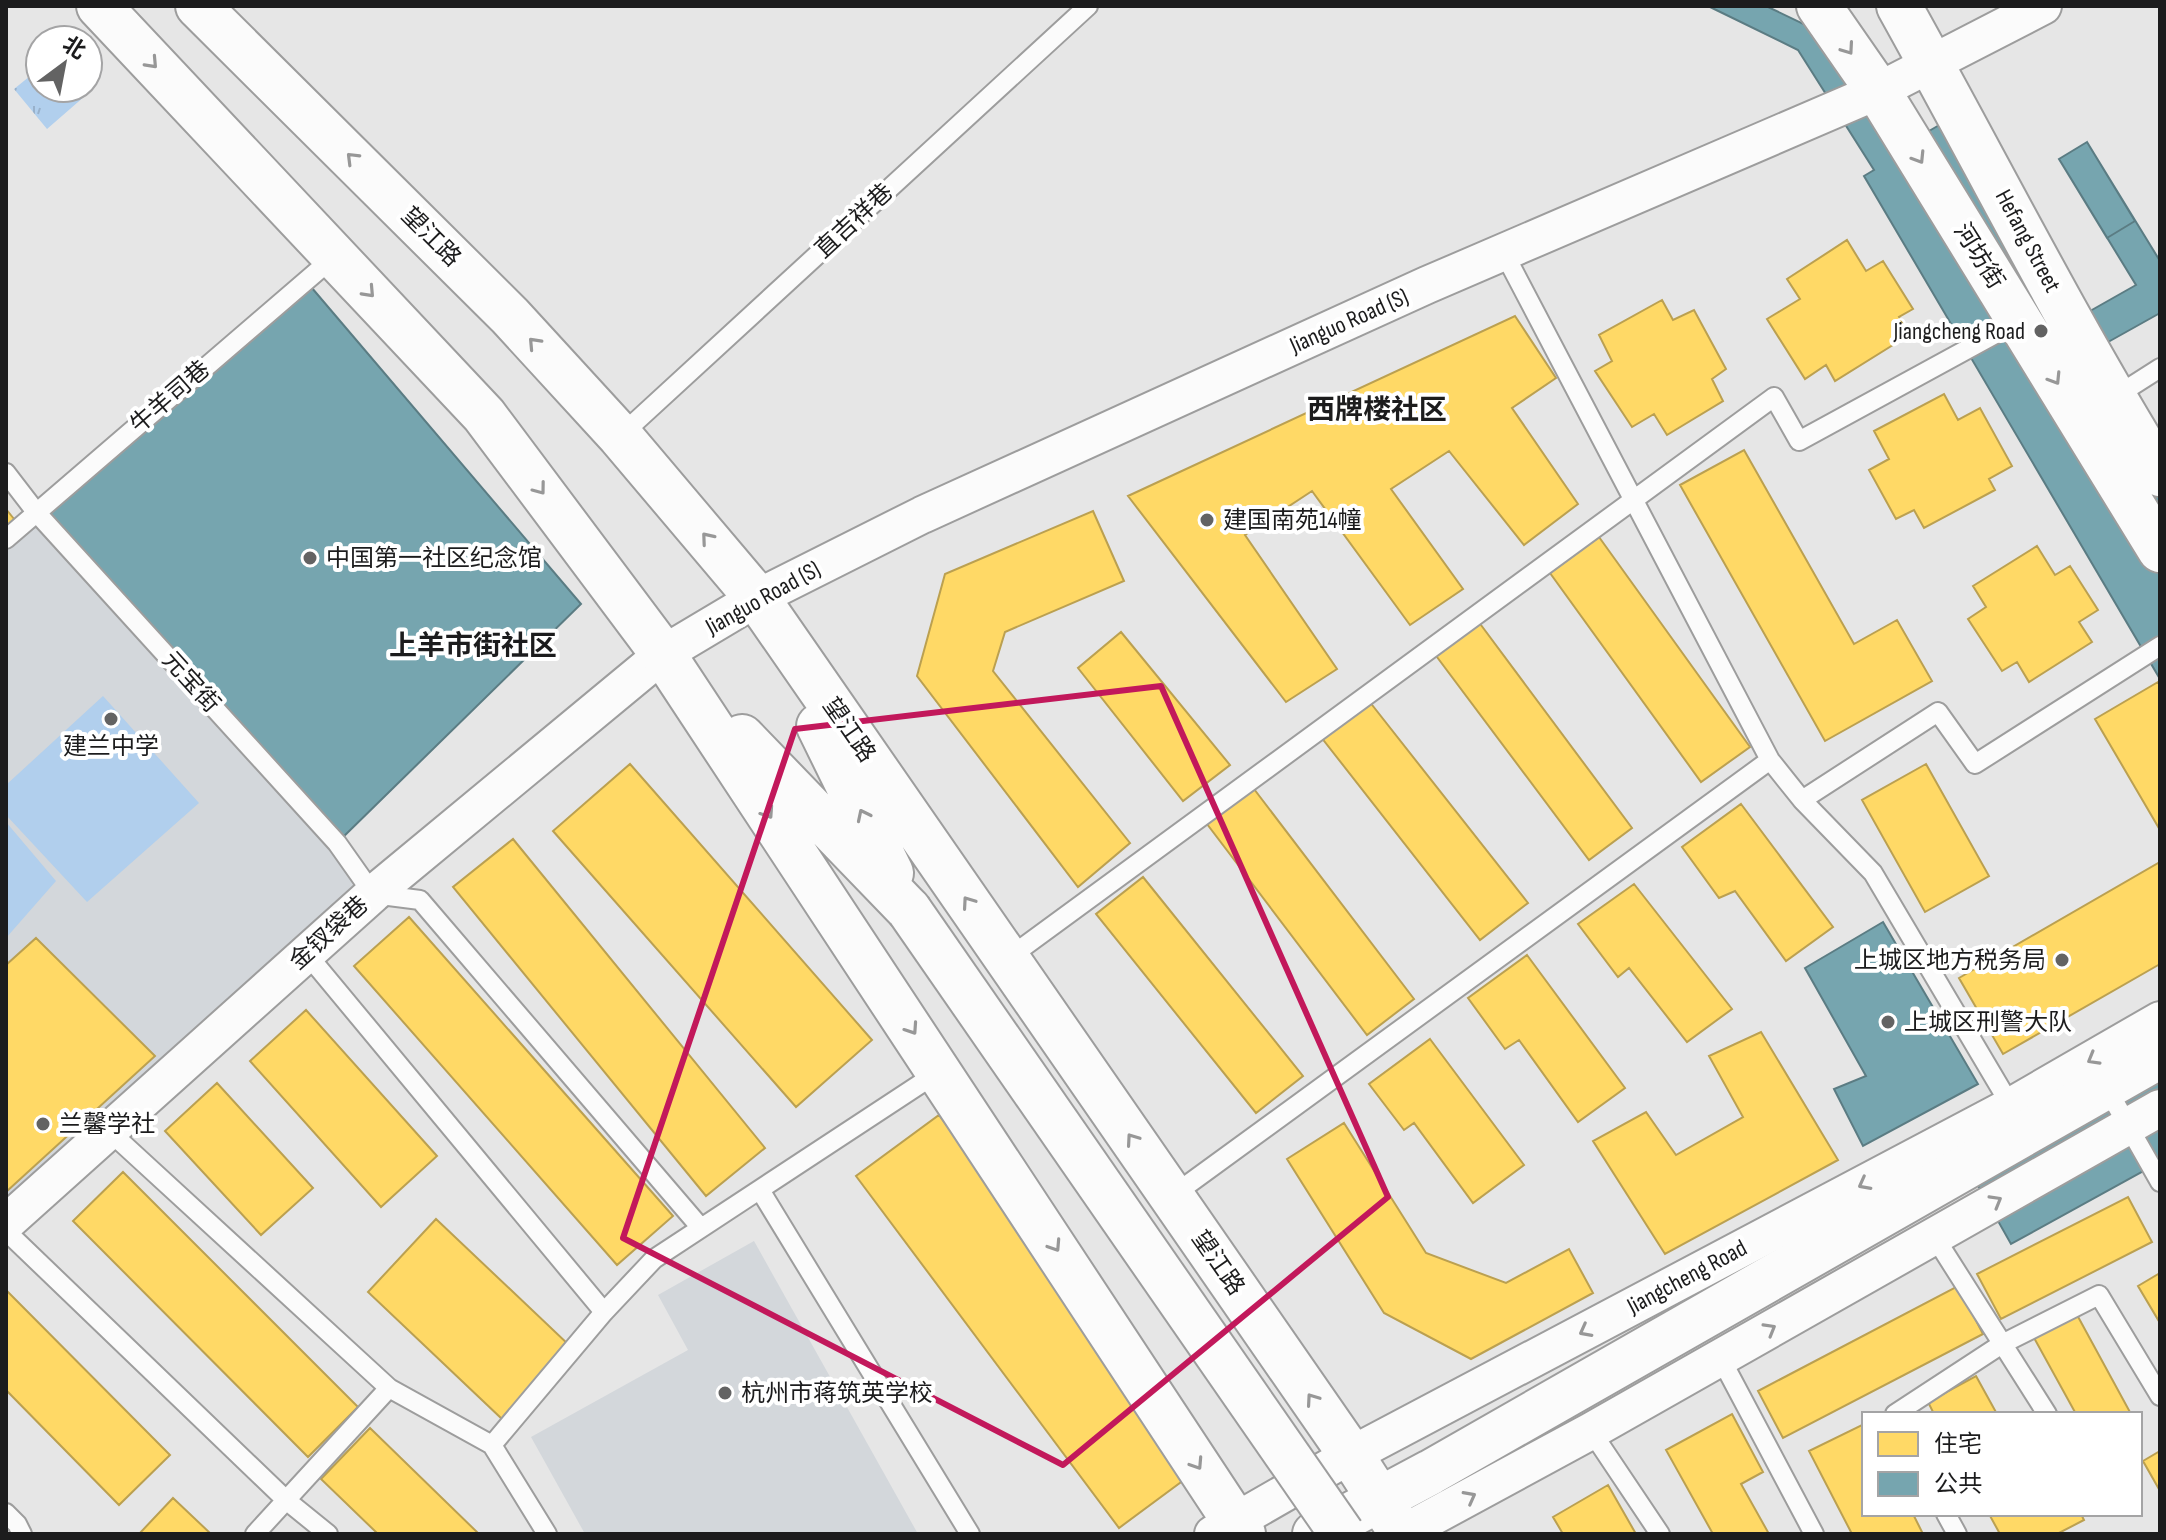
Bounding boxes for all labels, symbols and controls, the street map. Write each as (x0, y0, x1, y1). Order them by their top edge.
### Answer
north arrow (24, 24, 104, 104)
text: 北 (57, 31, 90, 66)
one-way arrow (1839, 40, 1854, 54)
one-way arrow (143, 54, 158, 68)
one-way arrow (1909, 149, 1925, 164)
one-way arrow (347, 153, 361, 167)
street label: 直吉祥巷 (809, 178, 899, 264)
street label: Hefang Street (1989, 185, 2067, 297)
street label: 望江路 (395, 201, 467, 273)
street label: 河坊街 (1948, 218, 2010, 294)
street label: Jianguo Road (S) (1284, 282, 1413, 360)
one-way arrow (360, 283, 374, 298)
place label: Jiangcheng Road (1892, 317, 2025, 346)
marker: Jiangcheng Road (2032, 322, 2050, 340)
one-way arrow (530, 338, 544, 353)
street label: 牛羊司巷 (124, 355, 216, 439)
one-way arrow (2045, 370, 2061, 385)
district label: 西牌楼社区 (1307, 394, 1447, 427)
one-way arrow (530, 480, 544, 494)
place label: 建国南苑14幢 (1223, 506, 1361, 535)
marker: 建国南苑14幢 (1198, 511, 1216, 529)
one-way arrow (702, 533, 717, 547)
place label: 中国第一社区纪念馆 (326, 544, 542, 573)
marker: 中国第一社区纪念馆 (301, 549, 319, 567)
street label: Jianguo Road (S) (700, 555, 825, 642)
district label: 上羊市街社区 (389, 630, 557, 663)
street label: 元宝街 (156, 646, 226, 718)
street label: 望江路 (816, 692, 882, 768)
marker: 建兰中学 (102, 710, 120, 728)
place label: 建兰中学 (63, 732, 159, 761)
one-way arrow (759, 804, 774, 818)
one-way arrow (857, 809, 872, 824)
street label: 金钗袋巷 (284, 890, 374, 976)
one-way arrow (963, 897, 978, 911)
place label: 上城区地方税务局 (1854, 946, 2046, 975)
marker: 上城区地方税务局 (2053, 951, 2071, 969)
place label: 上城区刑警大队 (1904, 1008, 2072, 1037)
marker: 上城区刑警大队 (1879, 1013, 1897, 1031)
one-way arrow (902, 1020, 917, 1035)
one-way arrow (2087, 1049, 2101, 1065)
place label: 兰馨学社 (59, 1110, 155, 1139)
marker: 兰馨学社 (34, 1115, 52, 1133)
one-way arrow (1127, 1134, 1142, 1148)
one-way arrow (1858, 1174, 1873, 1189)
one-way arrow (1987, 1195, 2002, 1211)
street label: 望江路 (1185, 1225, 1251, 1301)
street label: Jiangcheng Road (1621, 1233, 1752, 1321)
one-way arrow (1045, 1238, 1060, 1252)
one-way arrow (1578, 1322, 1593, 1337)
one-way arrow (1761, 1323, 1776, 1339)
place label: 杭州市蒋筑英学校 (741, 1379, 933, 1408)
marker: 杭州市蒋筑英学校 (716, 1384, 734, 1402)
one-way arrow (1307, 1393, 1322, 1407)
legend (1862, 1412, 2142, 1516)
text: 住宅 (1934, 1430, 1982, 1459)
one-way arrow (1188, 1455, 1203, 1470)
text: 公共 (1934, 1470, 1982, 1499)
one-way arrow (1461, 1491, 1476, 1506)

